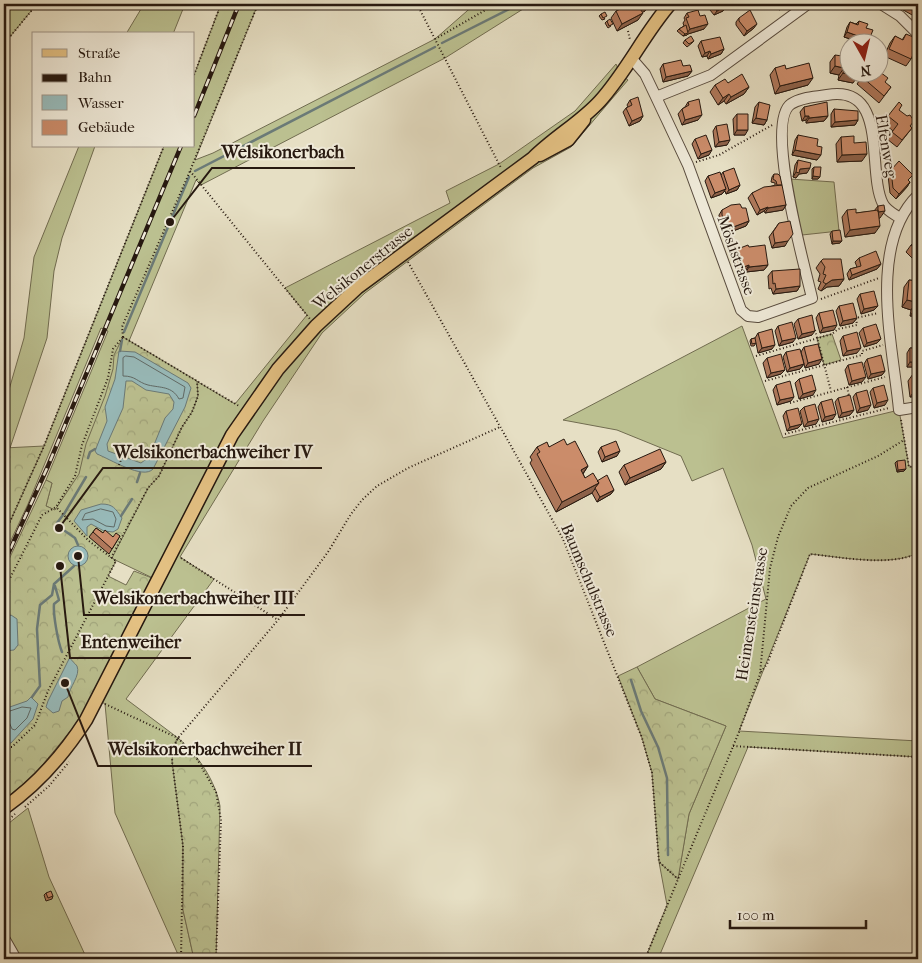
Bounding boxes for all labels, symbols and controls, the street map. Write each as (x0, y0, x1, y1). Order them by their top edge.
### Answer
legend (32, 32, 195, 148)
north arrow (840, 32, 890, 82)
text: Straße (78, 44, 121, 62)
text: N (859, 61, 872, 80)
text: Bahn (78, 68, 112, 86)
text: Wasser (77, 94, 124, 112)
street label: Elfenweg (872, 113, 902, 180)
text: Gebäude (78, 118, 135, 136)
callout: Welsikonerbach (212, 135, 355, 168)
text: Welsikonerbach (221, 142, 345, 163)
street label: Möslistrasse (713, 213, 760, 298)
street label: Welsikonerstrasse (308, 221, 416, 314)
callout: Welsikonerbachweiher IV (103, 435, 322, 468)
text: Welsikonerbachweiher IV (113, 442, 314, 463)
street label: Baumschulstrasse (557, 521, 622, 640)
street label: Heimensteinstrasse (732, 546, 771, 682)
callout: Welsikonerbachweiher III (84, 582, 305, 615)
text: Welsikonerbachweiher III (92, 588, 295, 609)
callout: Entenweiher (70, 625, 191, 658)
text: Entenweiher (81, 632, 182, 653)
callout: Welsikonerbachweiher II (98, 733, 312, 766)
text: Welsikonerbachweiher II (107, 739, 302, 760)
scale bar (730, 898, 866, 930)
text: 100 m (737, 906, 775, 924)

